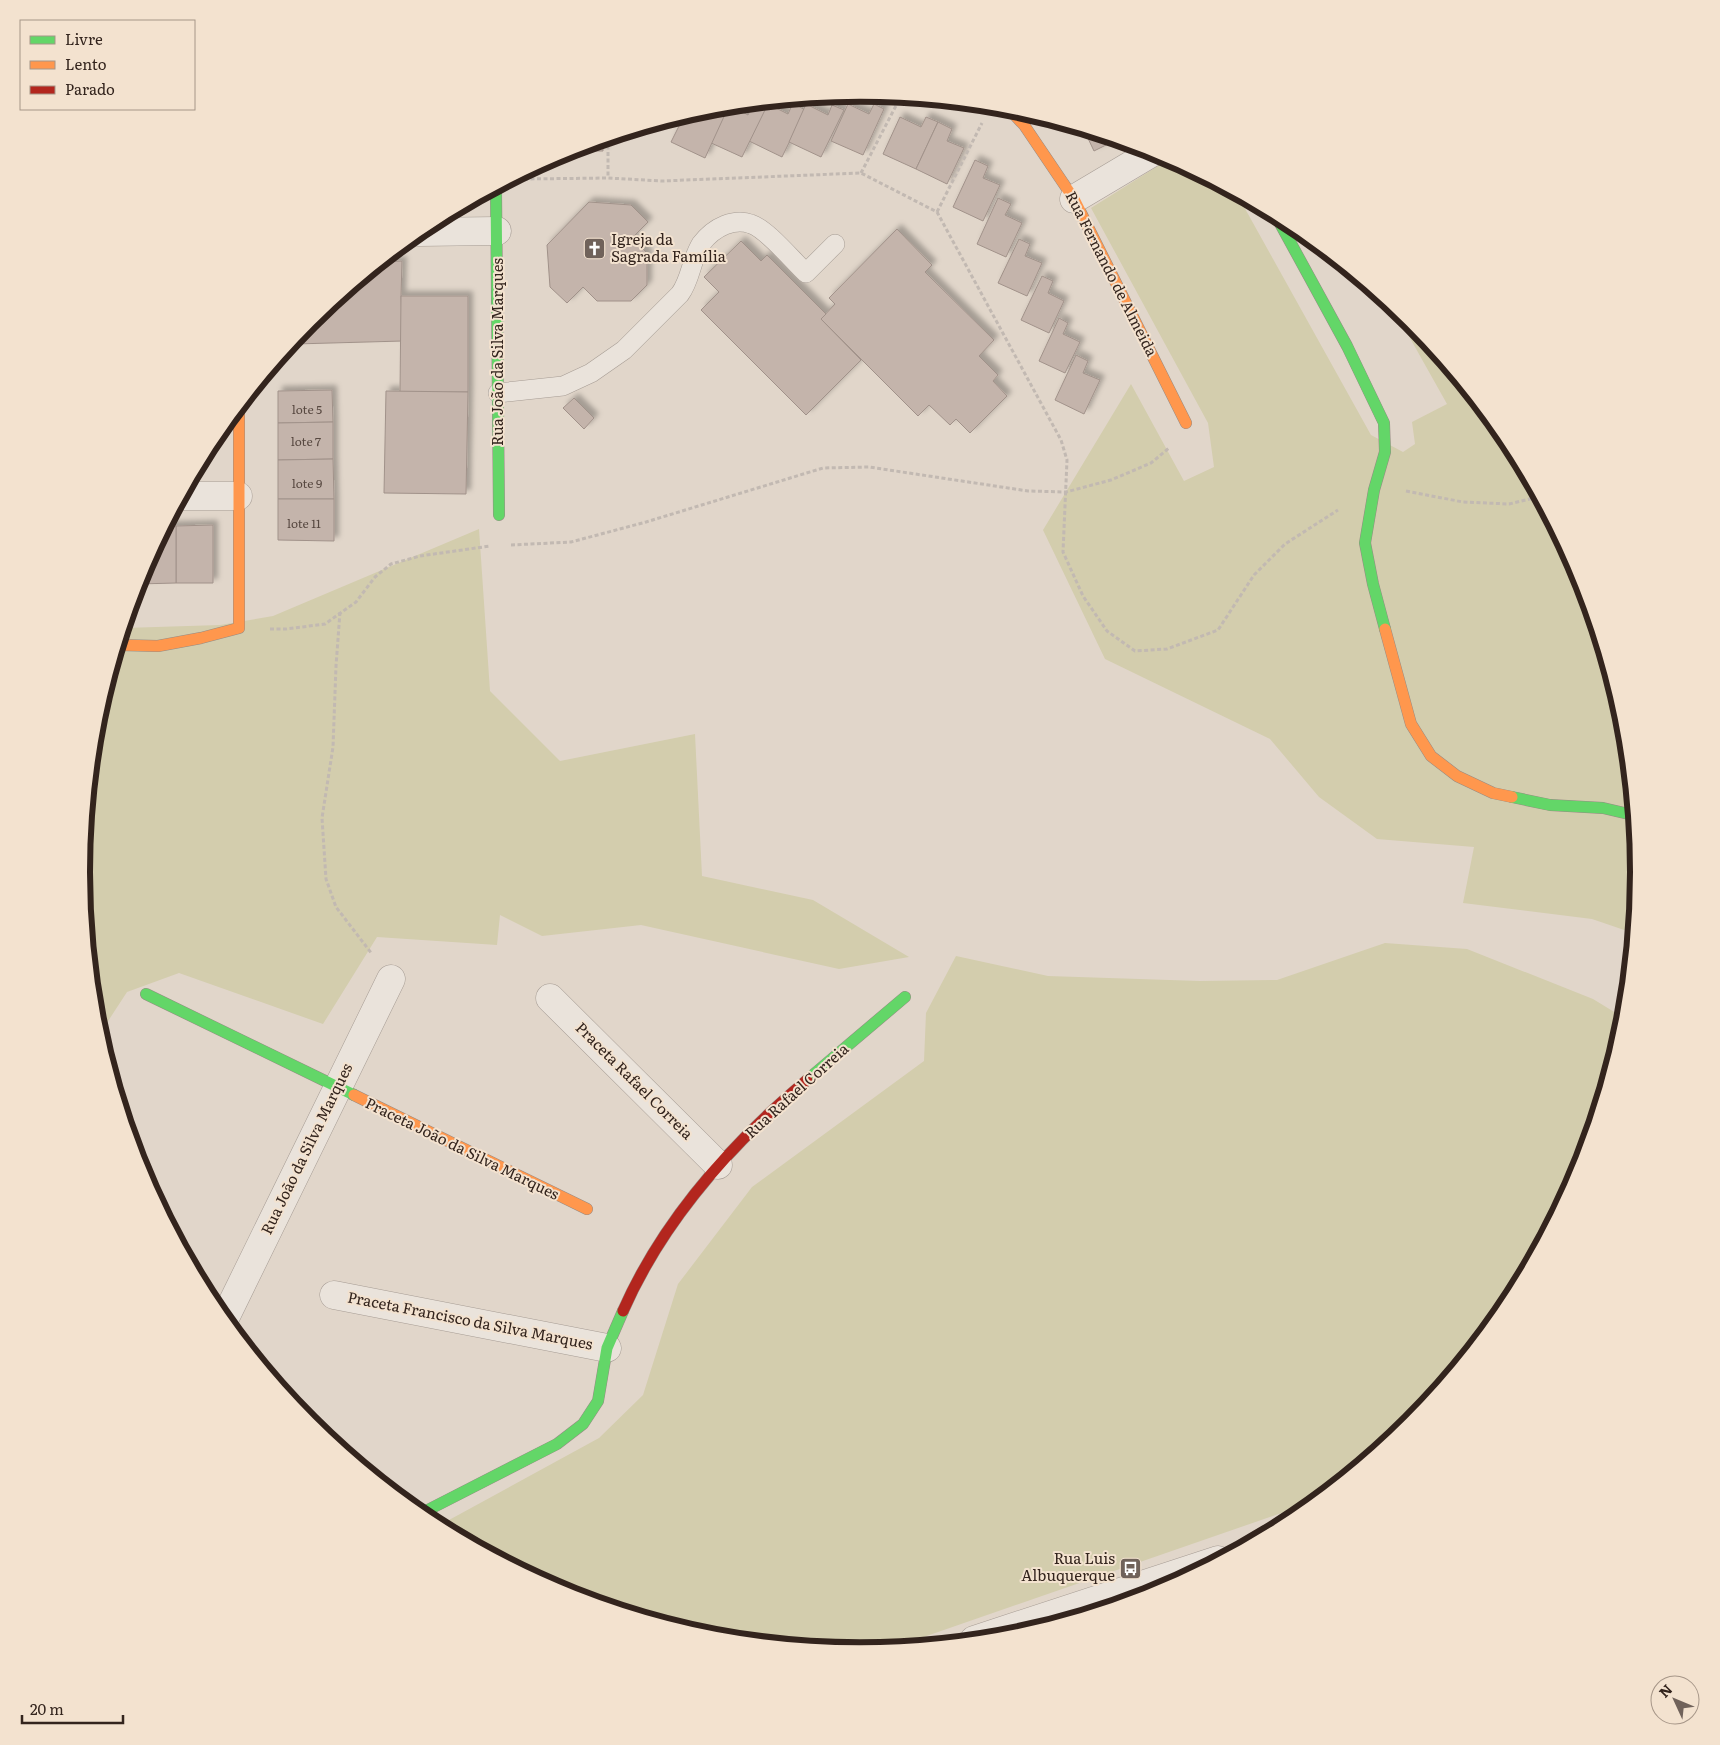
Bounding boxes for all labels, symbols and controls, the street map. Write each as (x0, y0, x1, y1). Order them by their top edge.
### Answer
legend (20, 20, 195, 110)
text: Livre (65, 27, 103, 50)
text: Lento (65, 52, 107, 75)
text: Parado (65, 77, 115, 100)
street label: Rua Fernando de Almeida (1061, 187, 1165, 361)
place label: Igreja da Sagrada Família (611, 227, 727, 267)
church icon: Igreja da Sagrada Família (583, 237, 607, 261)
street label: Rua João da Silva Marques (485, 258, 508, 446)
house number: lote 5 (292, 400, 322, 418)
house number: lote 7 (291, 432, 321, 450)
house number: lote 9 (292, 474, 322, 492)
house number: lote 11 (287, 514, 321, 532)
street label: Praceta Rafael Correia (571, 1016, 700, 1145)
street label: Rua Rafael Correia (739, 1036, 854, 1143)
street label: Rua João da Silva Marques (254, 1059, 357, 1238)
street label: Praceta João da Silva Marques (362, 1091, 564, 1205)
street label: Praceta Francisco da Silva Marques (346, 1284, 595, 1355)
place label: Rua Luis Albuquerque (1021, 1546, 1115, 1586)
bus stop icon: Rua Luis Albuquerque (1119, 1556, 1143, 1580)
north arrow (1650, 1675, 1700, 1725)
text: N (1654, 1679, 1676, 1701)
scale bar (22, 1692, 124, 1724)
text: 20 m (30, 1697, 64, 1720)

